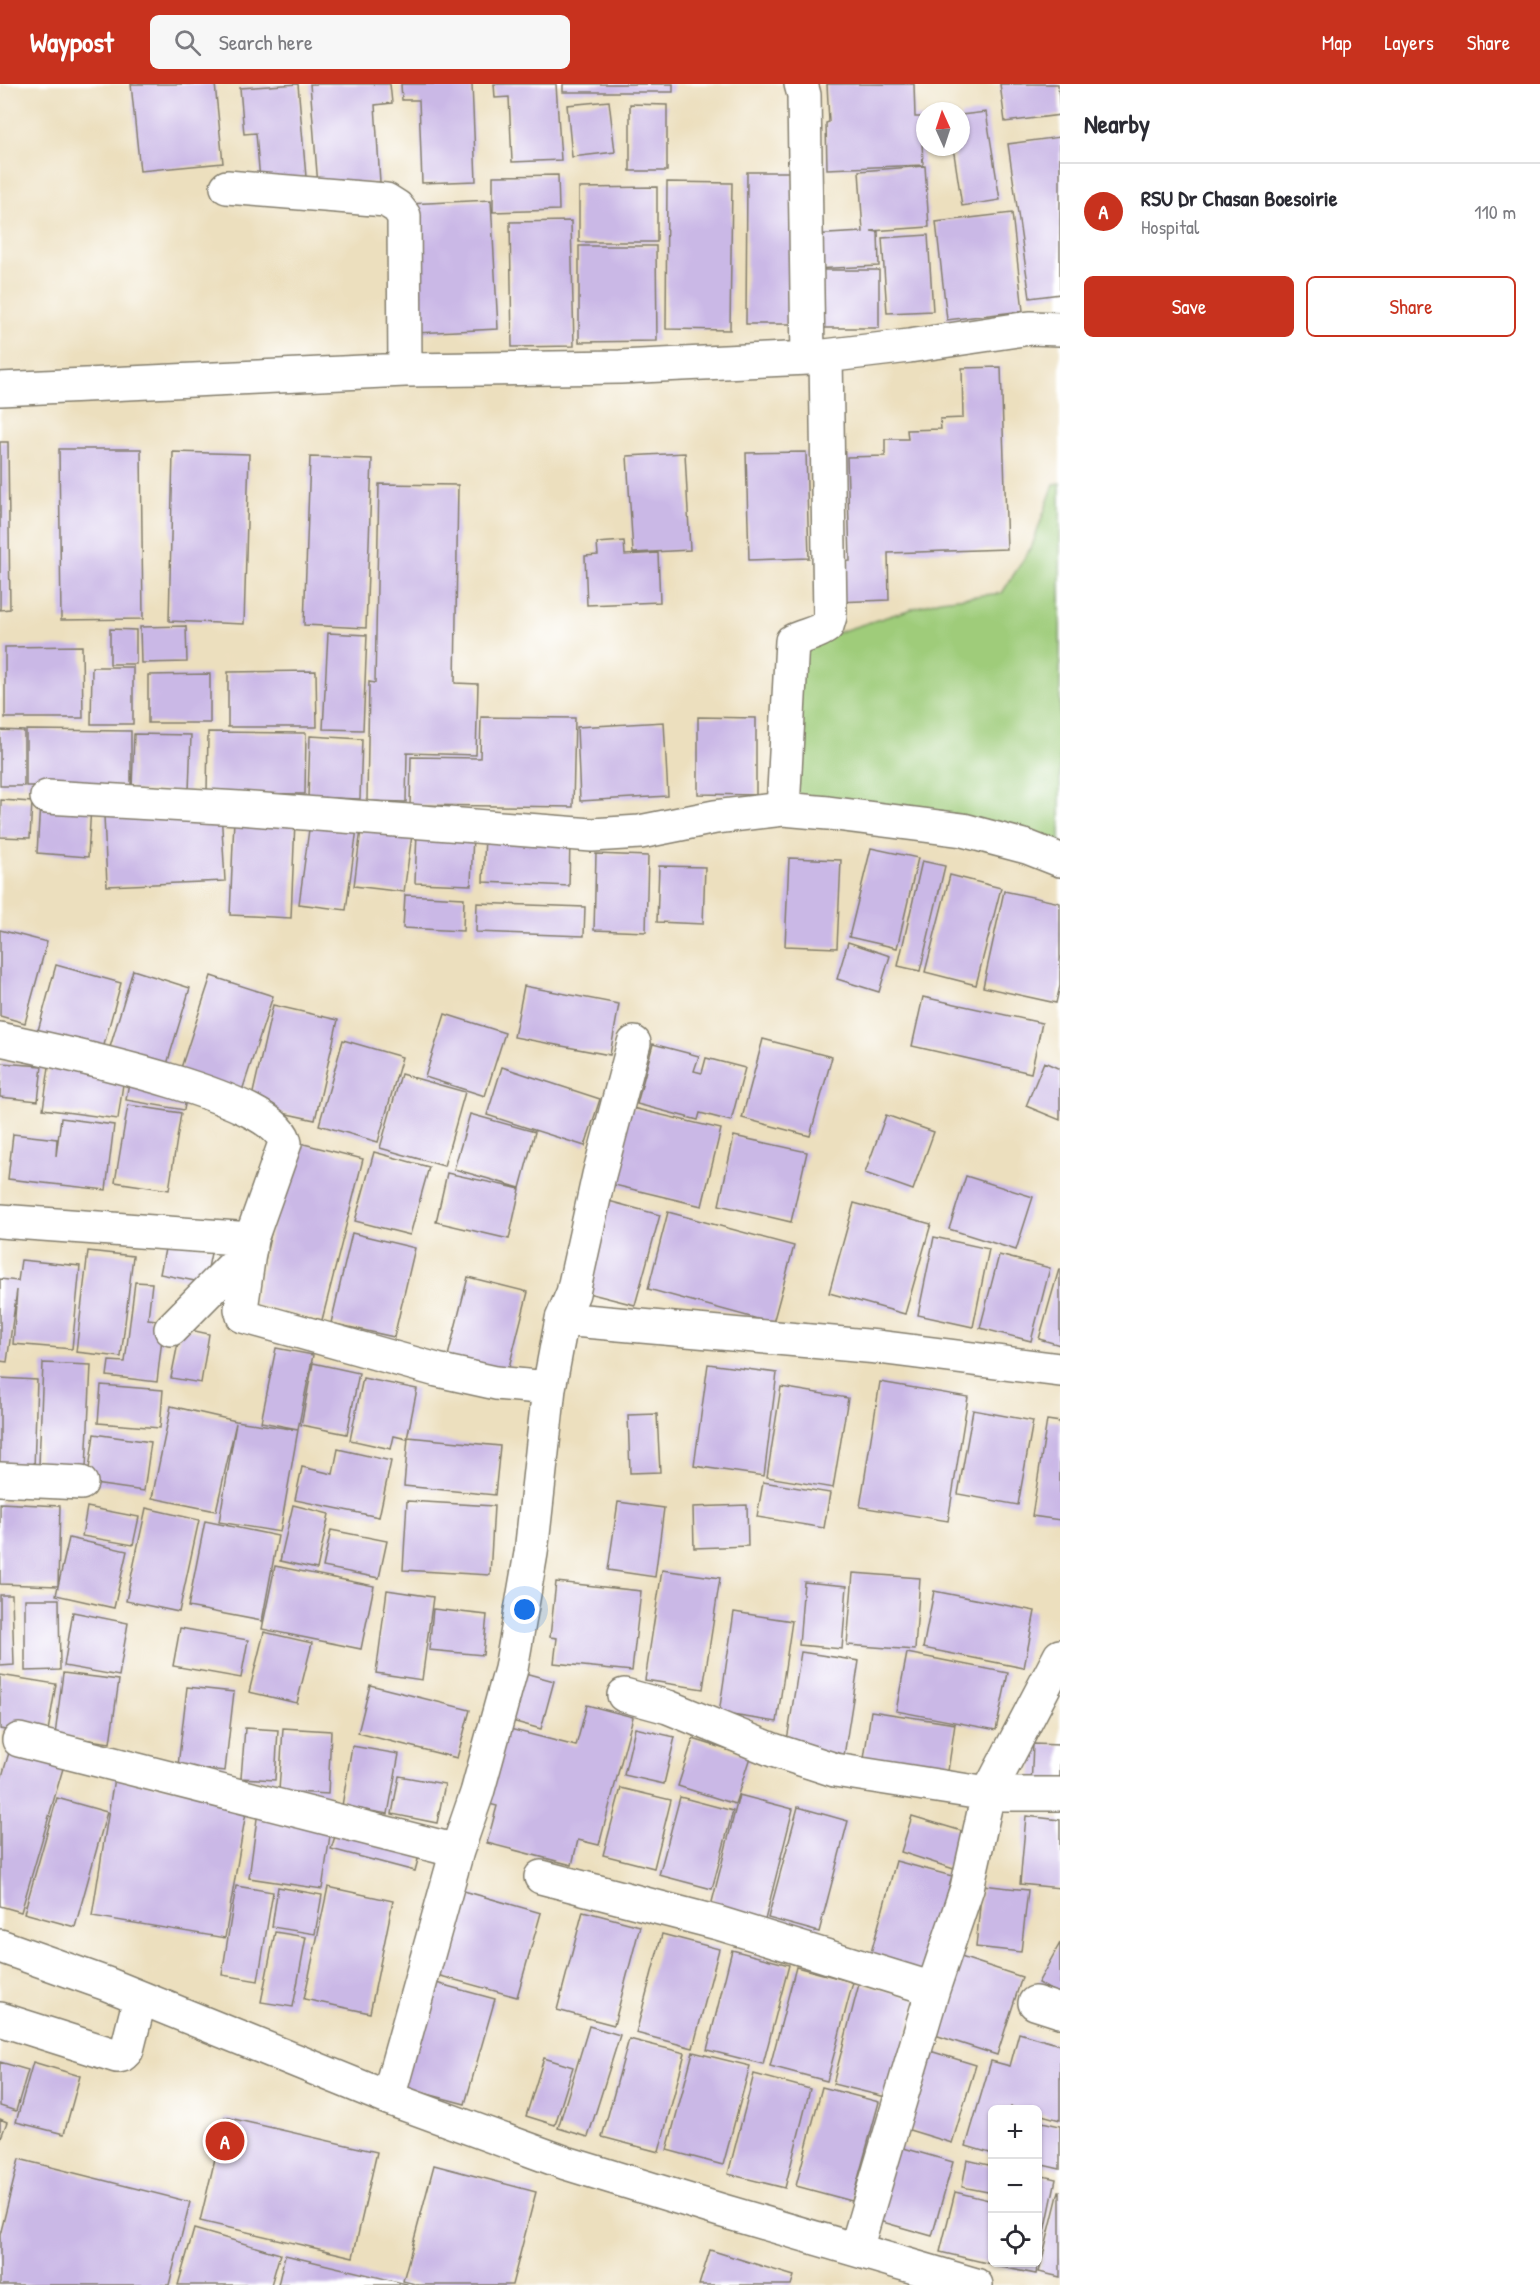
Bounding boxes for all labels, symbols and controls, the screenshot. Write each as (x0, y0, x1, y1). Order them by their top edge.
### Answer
search box (150, 15, 570, 69)
text: Waypost (30, 23, 114, 61)
icon: search (171, 26, 204, 59)
text: Search here (219, 27, 313, 57)
text: Map (1322, 28, 1351, 57)
text: Layers (1384, 28, 1434, 57)
text: Share (1467, 28, 1510, 57)
north arrow (916, 102, 970, 156)
text: Nearby (1084, 106, 1150, 141)
text: RSU Dr Chasan Boesoirie (1141, 183, 1337, 213)
text: A (1099, 198, 1108, 225)
text: 110 m (1474, 198, 1516, 225)
text: Hospital (1141, 213, 1199, 240)
button: Save (1084, 276, 1294, 337)
button: Share (1306, 276, 1516, 337)
your location (510, 1595, 539, 1624)
map controls (988, 2105, 1042, 2267)
button: + (988, 2105, 1042, 2159)
pin: A (206, 2118, 244, 2164)
button: − (988, 2159, 1042, 2213)
button: locate (988, 2213, 1042, 2267)

